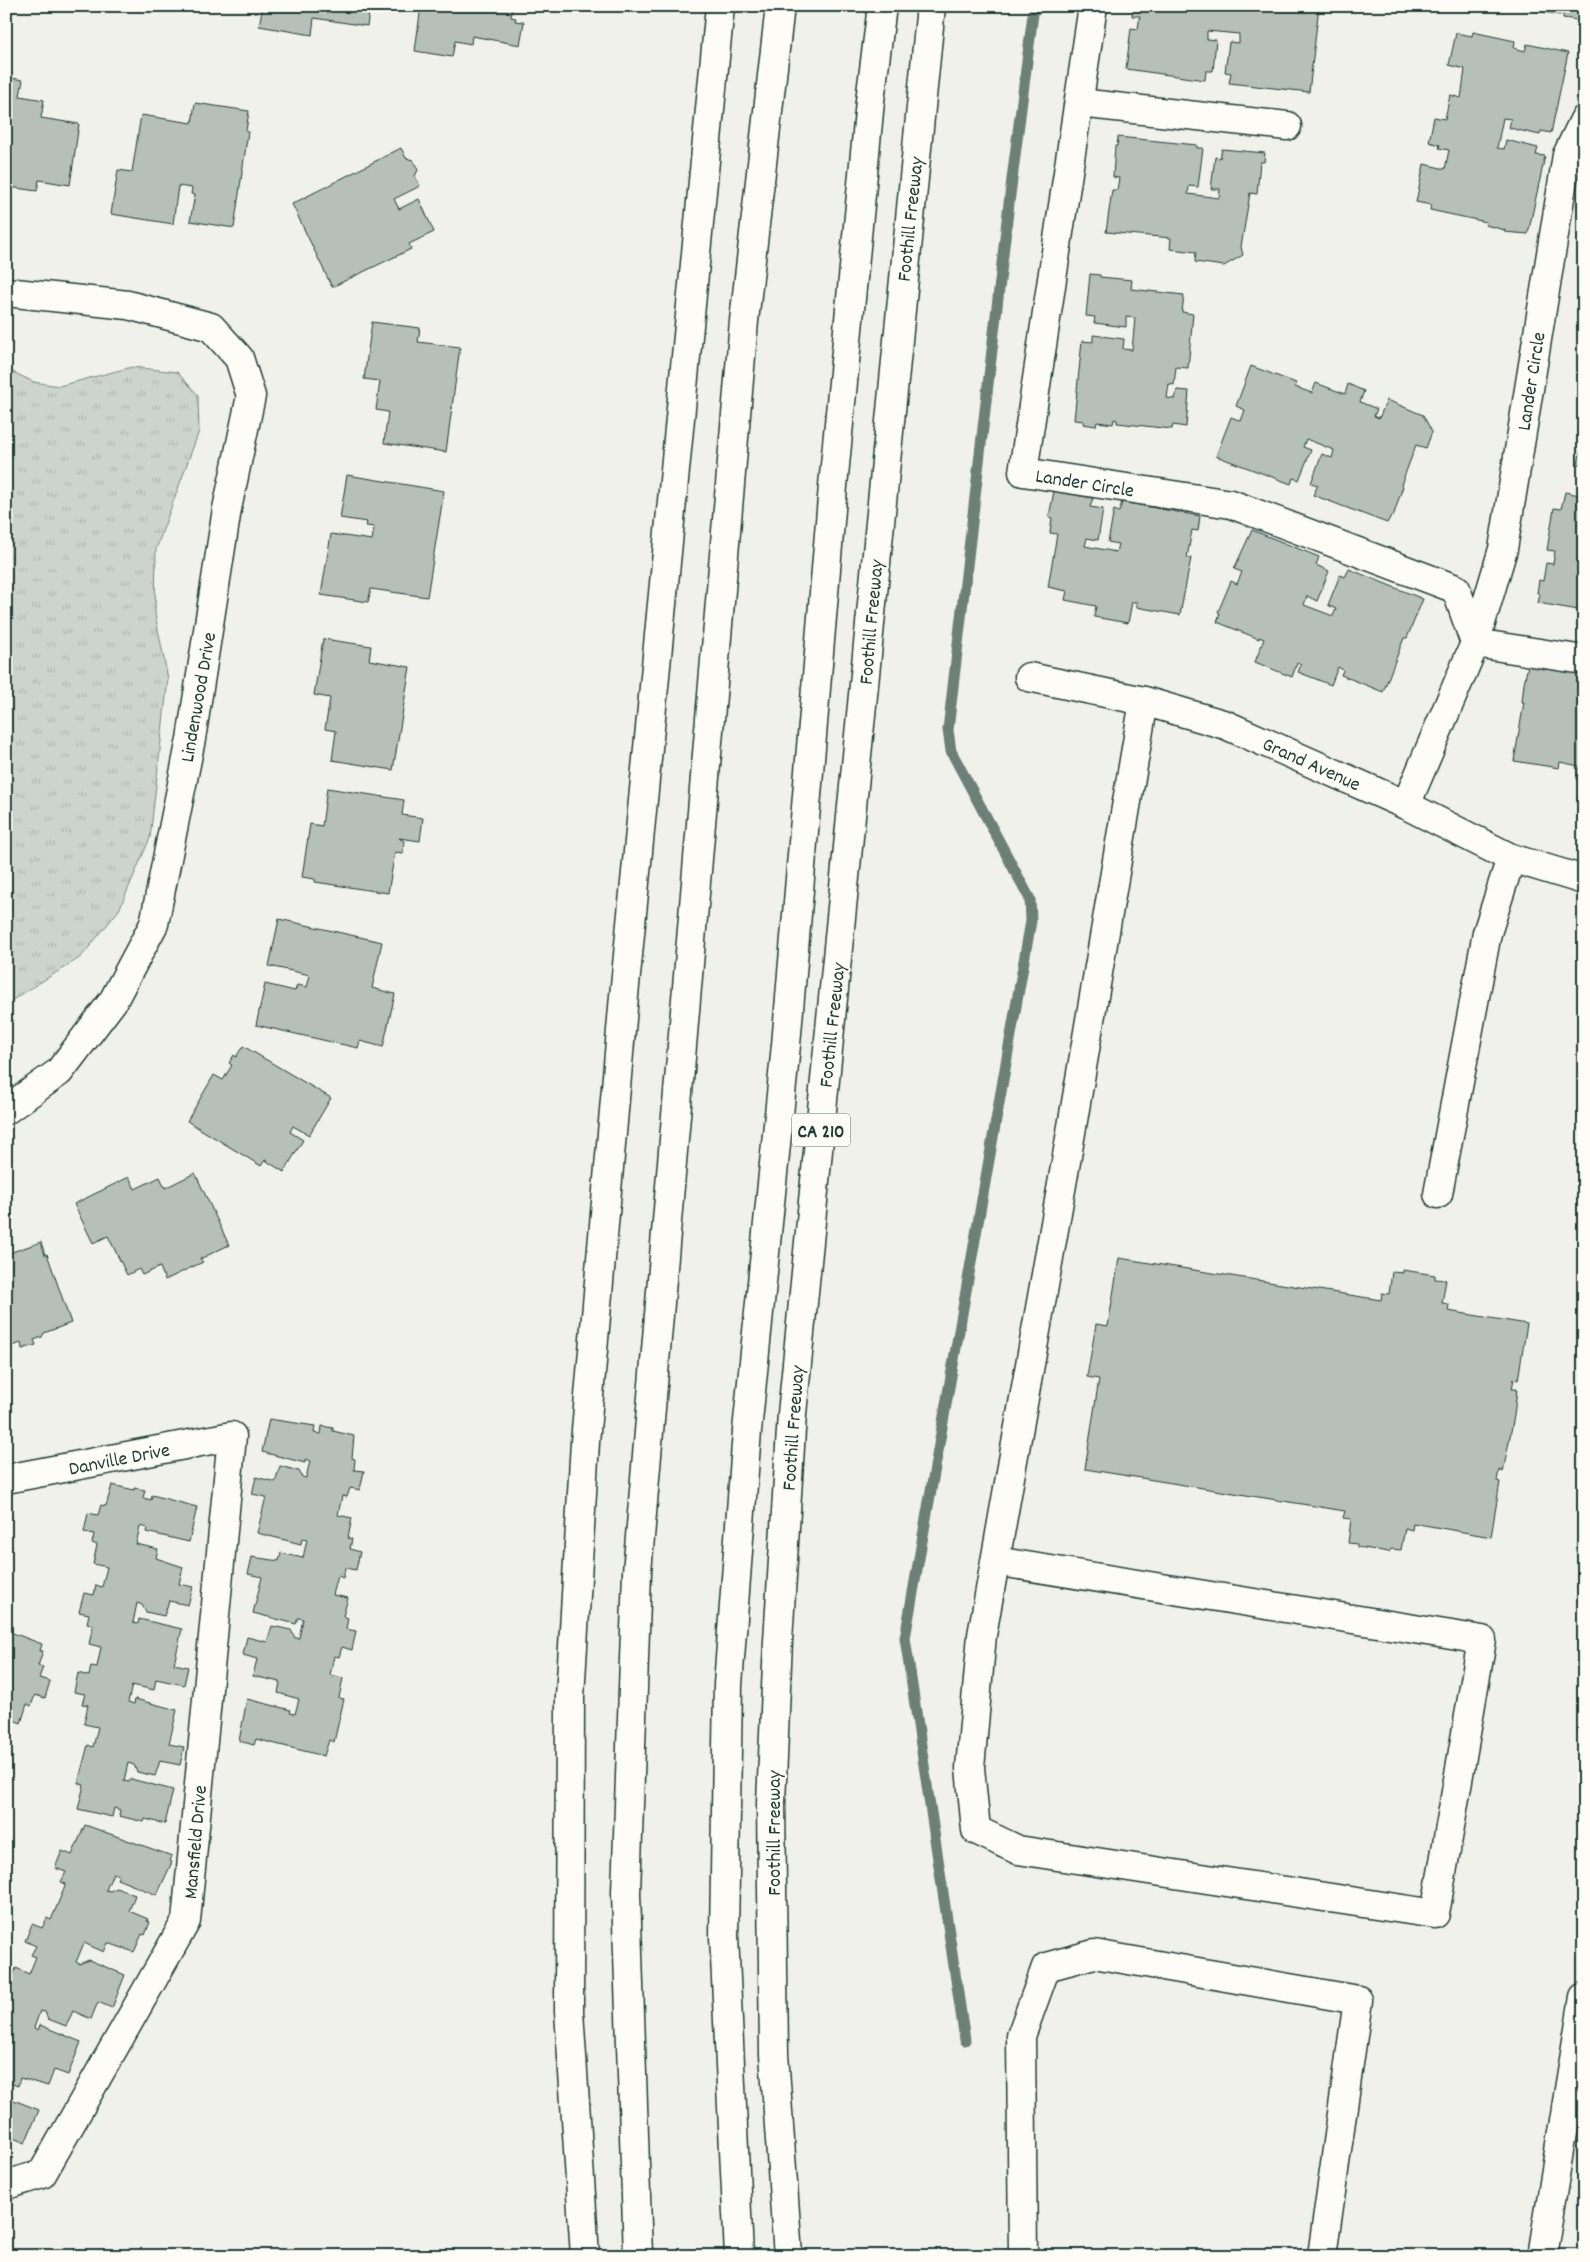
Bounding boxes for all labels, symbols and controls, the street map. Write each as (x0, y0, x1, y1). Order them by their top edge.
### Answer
street label: Foothill Freeway (892, 155, 933, 283)
street label: Lander Circle (1511, 330, 1555, 433)
street label: Lander Circle (1033, 463, 1136, 507)
street label: Foothill Freeway (854, 558, 892, 686)
street label: Lindenwood Drive (175, 630, 225, 765)
street label: Grand Avenue (1257, 732, 1365, 800)
street label: Foothill Freeway (814, 961, 855, 1089)
road number: CA 210 (792, 1114, 850, 1146)
street label: Foothill Freeway (777, 1364, 813, 1492)
street label: Danville Drive (67, 1437, 173, 1484)
street label: Foothill Freeway (762, 1769, 790, 1896)
street label: Mansfield Drive (178, 1784, 216, 1900)

